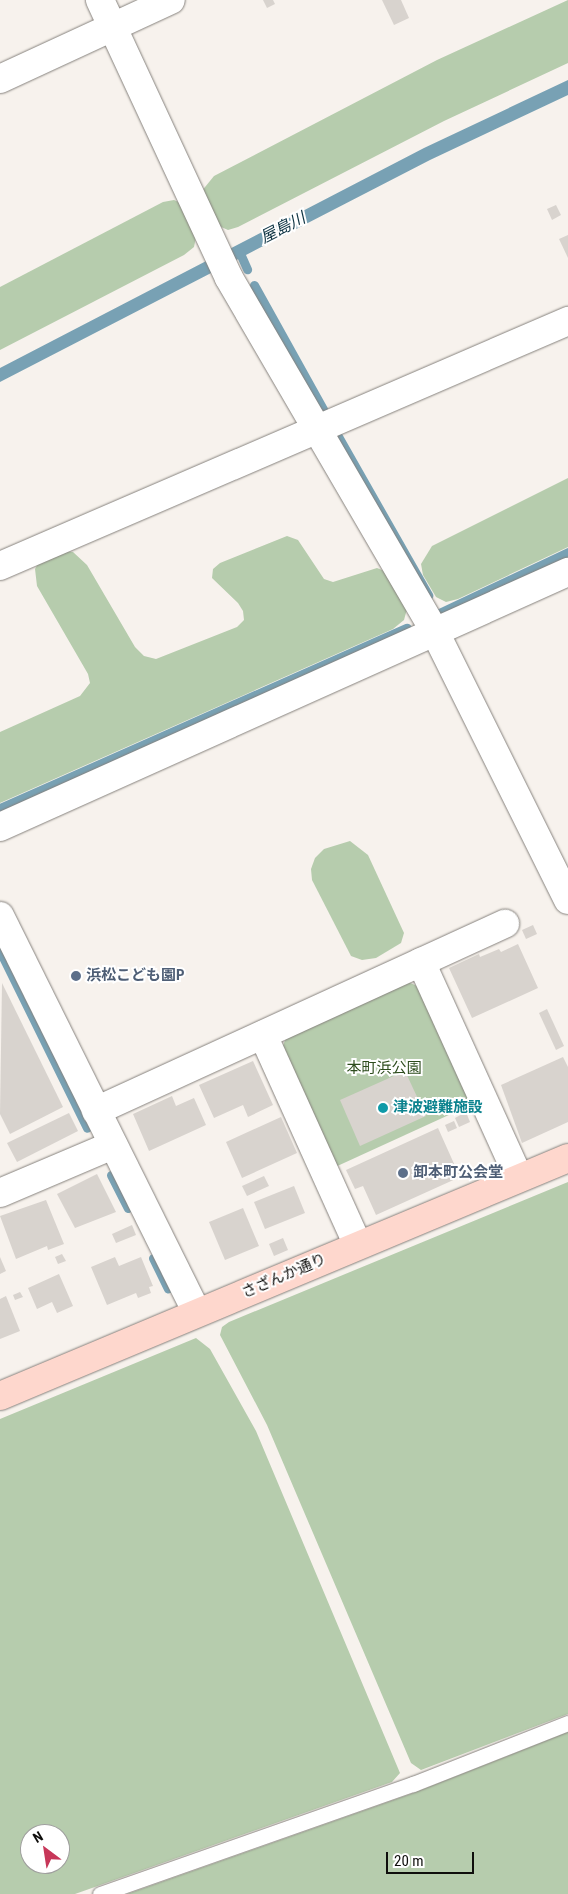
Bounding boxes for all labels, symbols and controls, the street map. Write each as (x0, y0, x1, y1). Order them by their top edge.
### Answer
water label: 屋島川 (257, 209, 309, 247)
place label: 浜松こども園P (86, 967, 185, 985)
marker: 浜松こども園P (70, 970, 82, 982)
park label: 本町浜公園 (347, 1060, 421, 1078)
place label: 津波避難施設 (393, 1099, 483, 1117)
marker: 津波避難施設 (377, 1102, 389, 1114)
place label: 卸本町公会堂 (413, 1164, 503, 1182)
marker: 卸本町公会堂 (397, 1167, 409, 1179)
street label: さざんか通り (239, 1250, 329, 1302)
north arrow (20, 1824, 70, 1874)
text: N (30, 1828, 46, 1846)
scale bar (388, 1842, 476, 1874)
text: 20 m (394, 1852, 424, 1870)

